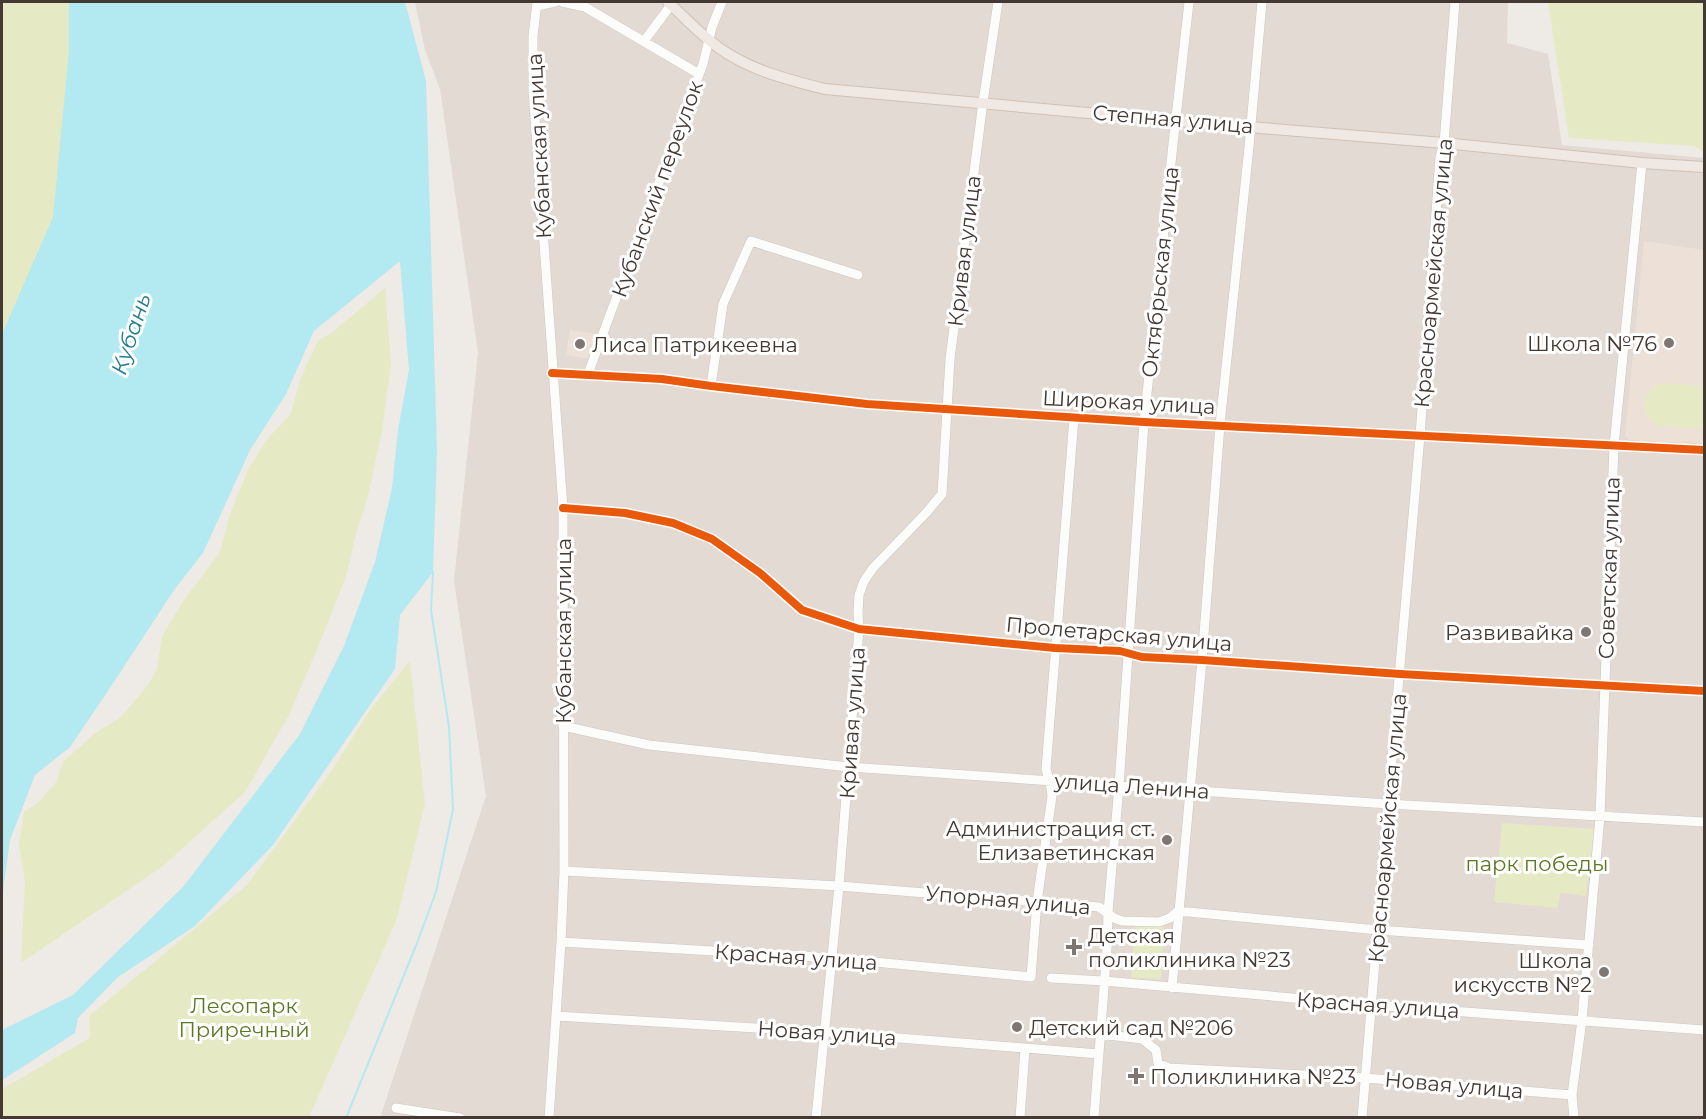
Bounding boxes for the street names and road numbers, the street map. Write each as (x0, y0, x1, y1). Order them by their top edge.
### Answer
street label: Кубанская улица (522, 53, 556, 239)
street label: Кубанский переулок (606, 77, 708, 301)
street label: Степная улица (1091, 100, 1255, 138)
street label: Красноармейская улица (1409, 137, 1457, 409)
street label: Октябрьская улица (1136, 165, 1184, 379)
street label: Кривая улица (942, 174, 986, 328)
street label: Широкая улица (1042, 385, 1216, 419)
street label: Советская улица (1593, 476, 1625, 660)
street label: Кубанская улица (551, 538, 576, 724)
street label: Пролетарская улица (1005, 612, 1233, 656)
street label: Кривая улица (834, 646, 870, 800)
street label: Красноармейская улица (1363, 692, 1411, 964)
street label: улица Ленина (1053, 768, 1210, 804)
street label: Упорная улица (924, 880, 1092, 920)
street label: Красная улица (714, 939, 878, 975)
street label: Красная улица (1296, 987, 1460, 1023)
street label: Новая улица (757, 1016, 897, 1050)
street label: Новая улица (1383, 1066, 1525, 1104)

